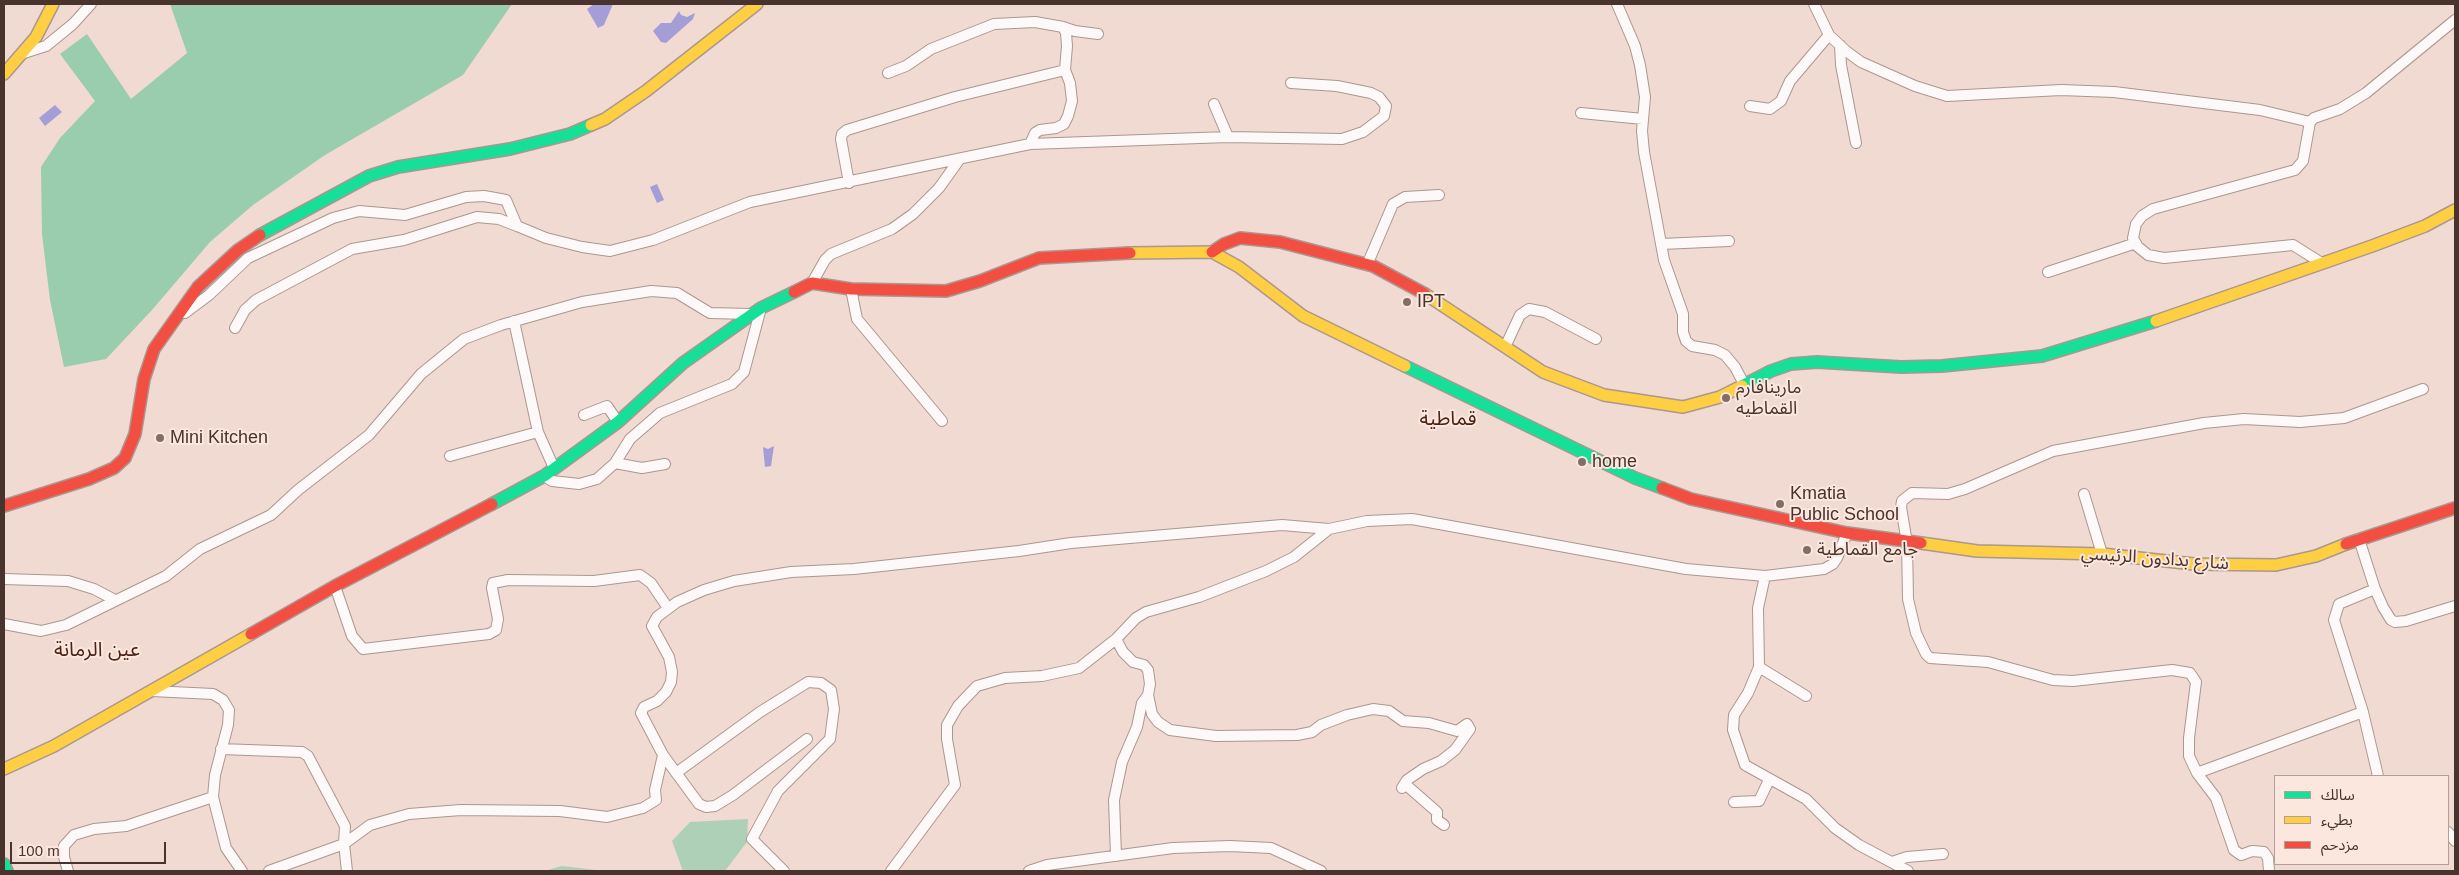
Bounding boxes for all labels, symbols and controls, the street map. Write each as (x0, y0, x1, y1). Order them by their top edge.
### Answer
place label: IPT (1417, 291, 1445, 313)
marker: IPT (1401, 296, 1413, 308)
place label: مارينافارم القماطيه (1736, 377, 1801, 419)
marker: مارينافارم القماطيه (1720, 392, 1732, 404)
district label: قماطية (1419, 407, 1477, 431)
place label: Mini Kitchen (170, 427, 268, 449)
marker: Mini Kitchen (154, 432, 166, 444)
place label: home (1592, 451, 1637, 473)
marker: home (1576, 456, 1588, 468)
place label: Kmatia Public School (1790, 483, 1899, 526)
marker: Kmatia Public School (1774, 498, 1786, 510)
place label: جامع القماطية (1817, 539, 1918, 561)
street label: شارع بدادون الرئيسي (2080, 543, 2230, 575)
marker: جامع القماطية (1801, 544, 1813, 556)
district label: عين الرمانة (54, 638, 140, 662)
legend (2274, 775, 2449, 865)
text: سالك (2321, 786, 2355, 803)
text: بطيء (2321, 811, 2353, 828)
scale bar (12, 832, 169, 864)
text: مزدحم (2321, 836, 2359, 853)
text: 100 m (18, 842, 60, 859)

